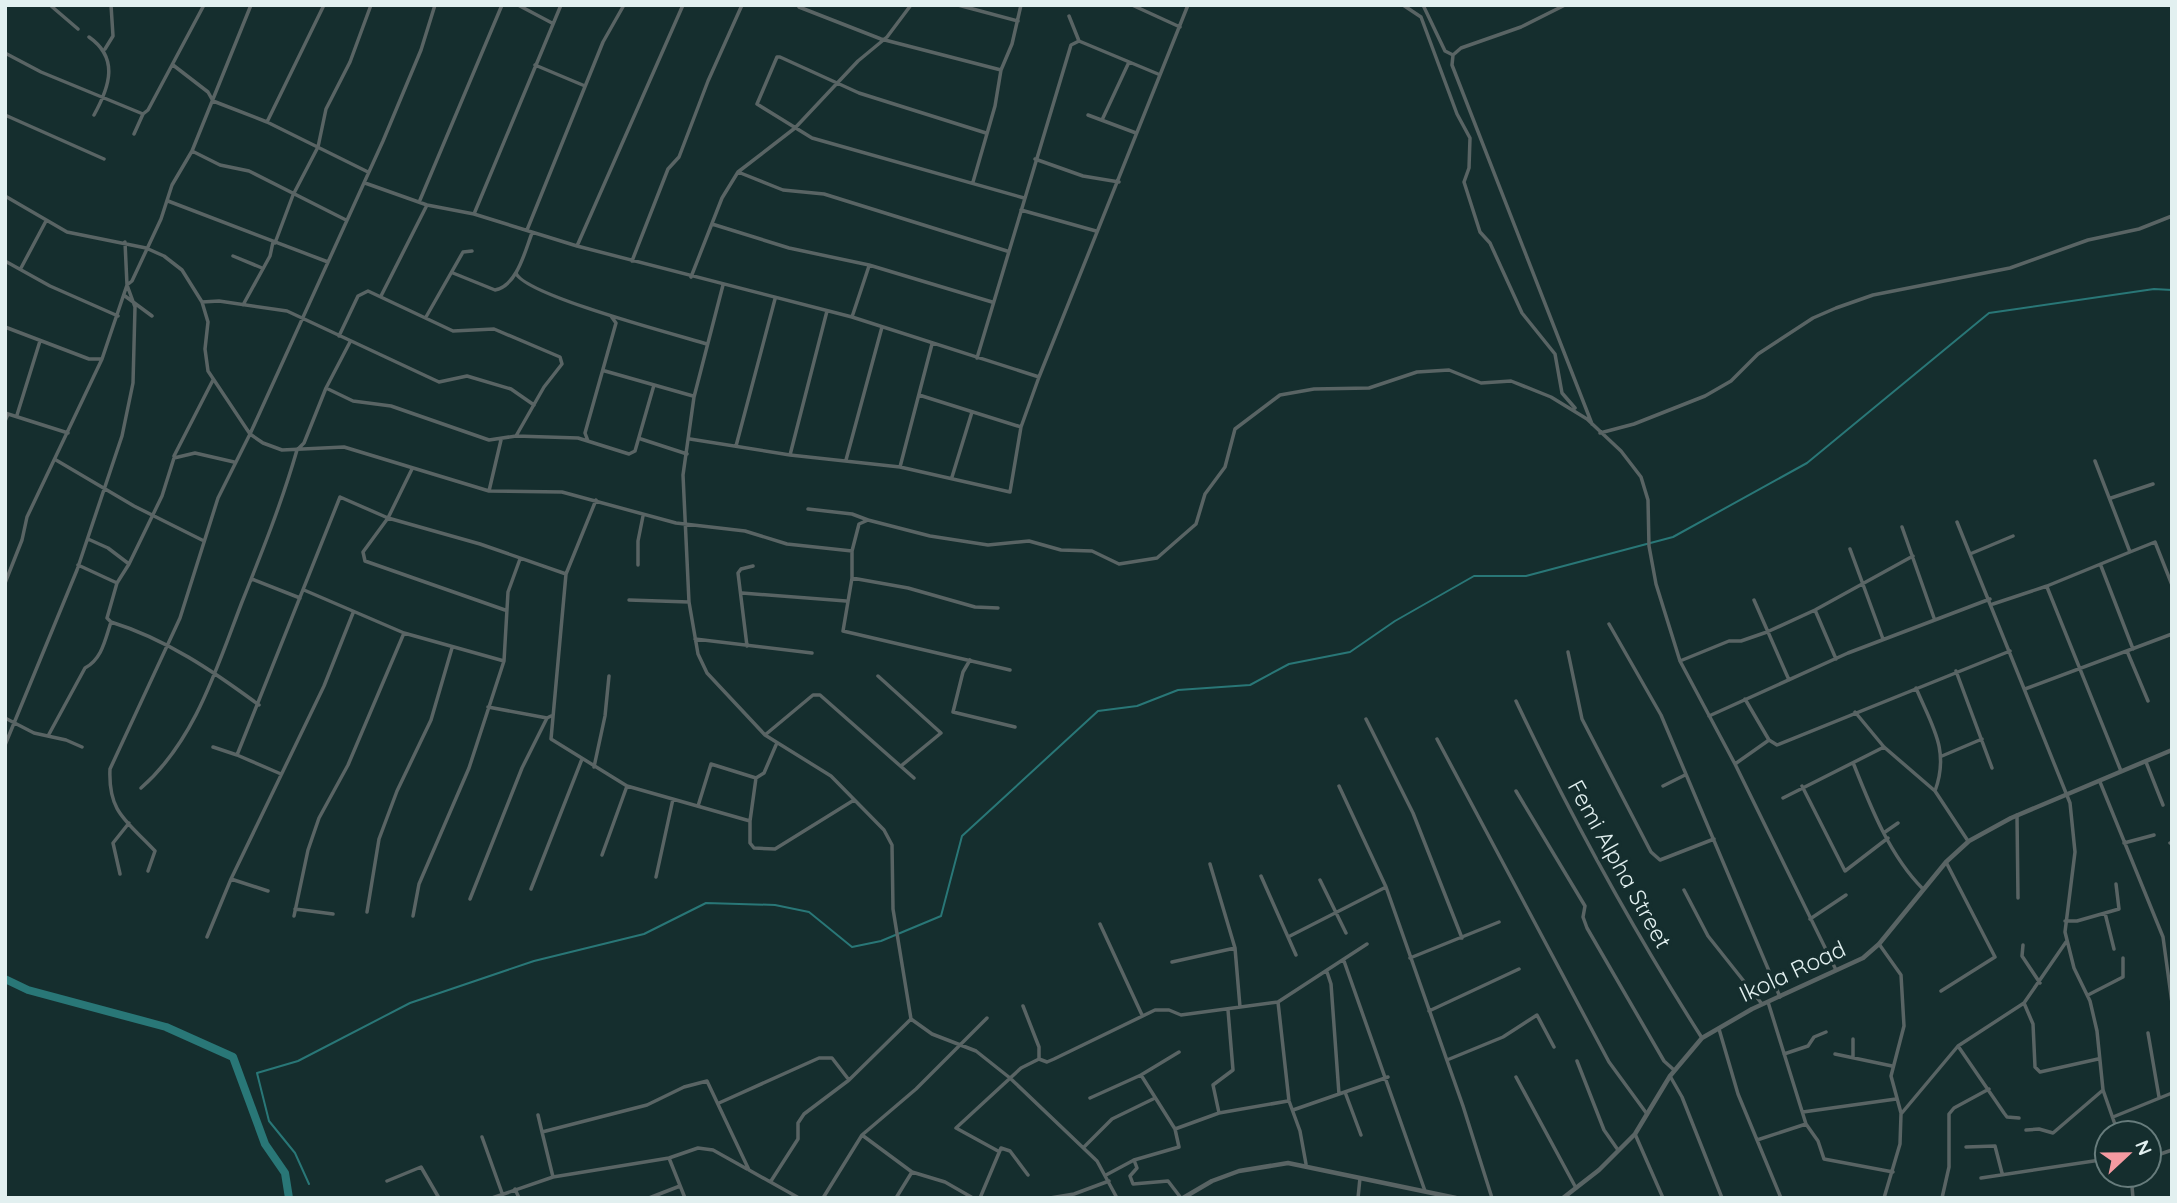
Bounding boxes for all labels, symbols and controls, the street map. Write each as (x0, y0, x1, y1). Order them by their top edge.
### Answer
street label: Femi Alpha Street (1562, 775, 1678, 953)
street label: Ikola Road (1734, 934, 1850, 1008)
north arrow (2093, 1119, 2163, 1189)
text: N (2130, 1137, 2158, 1159)

